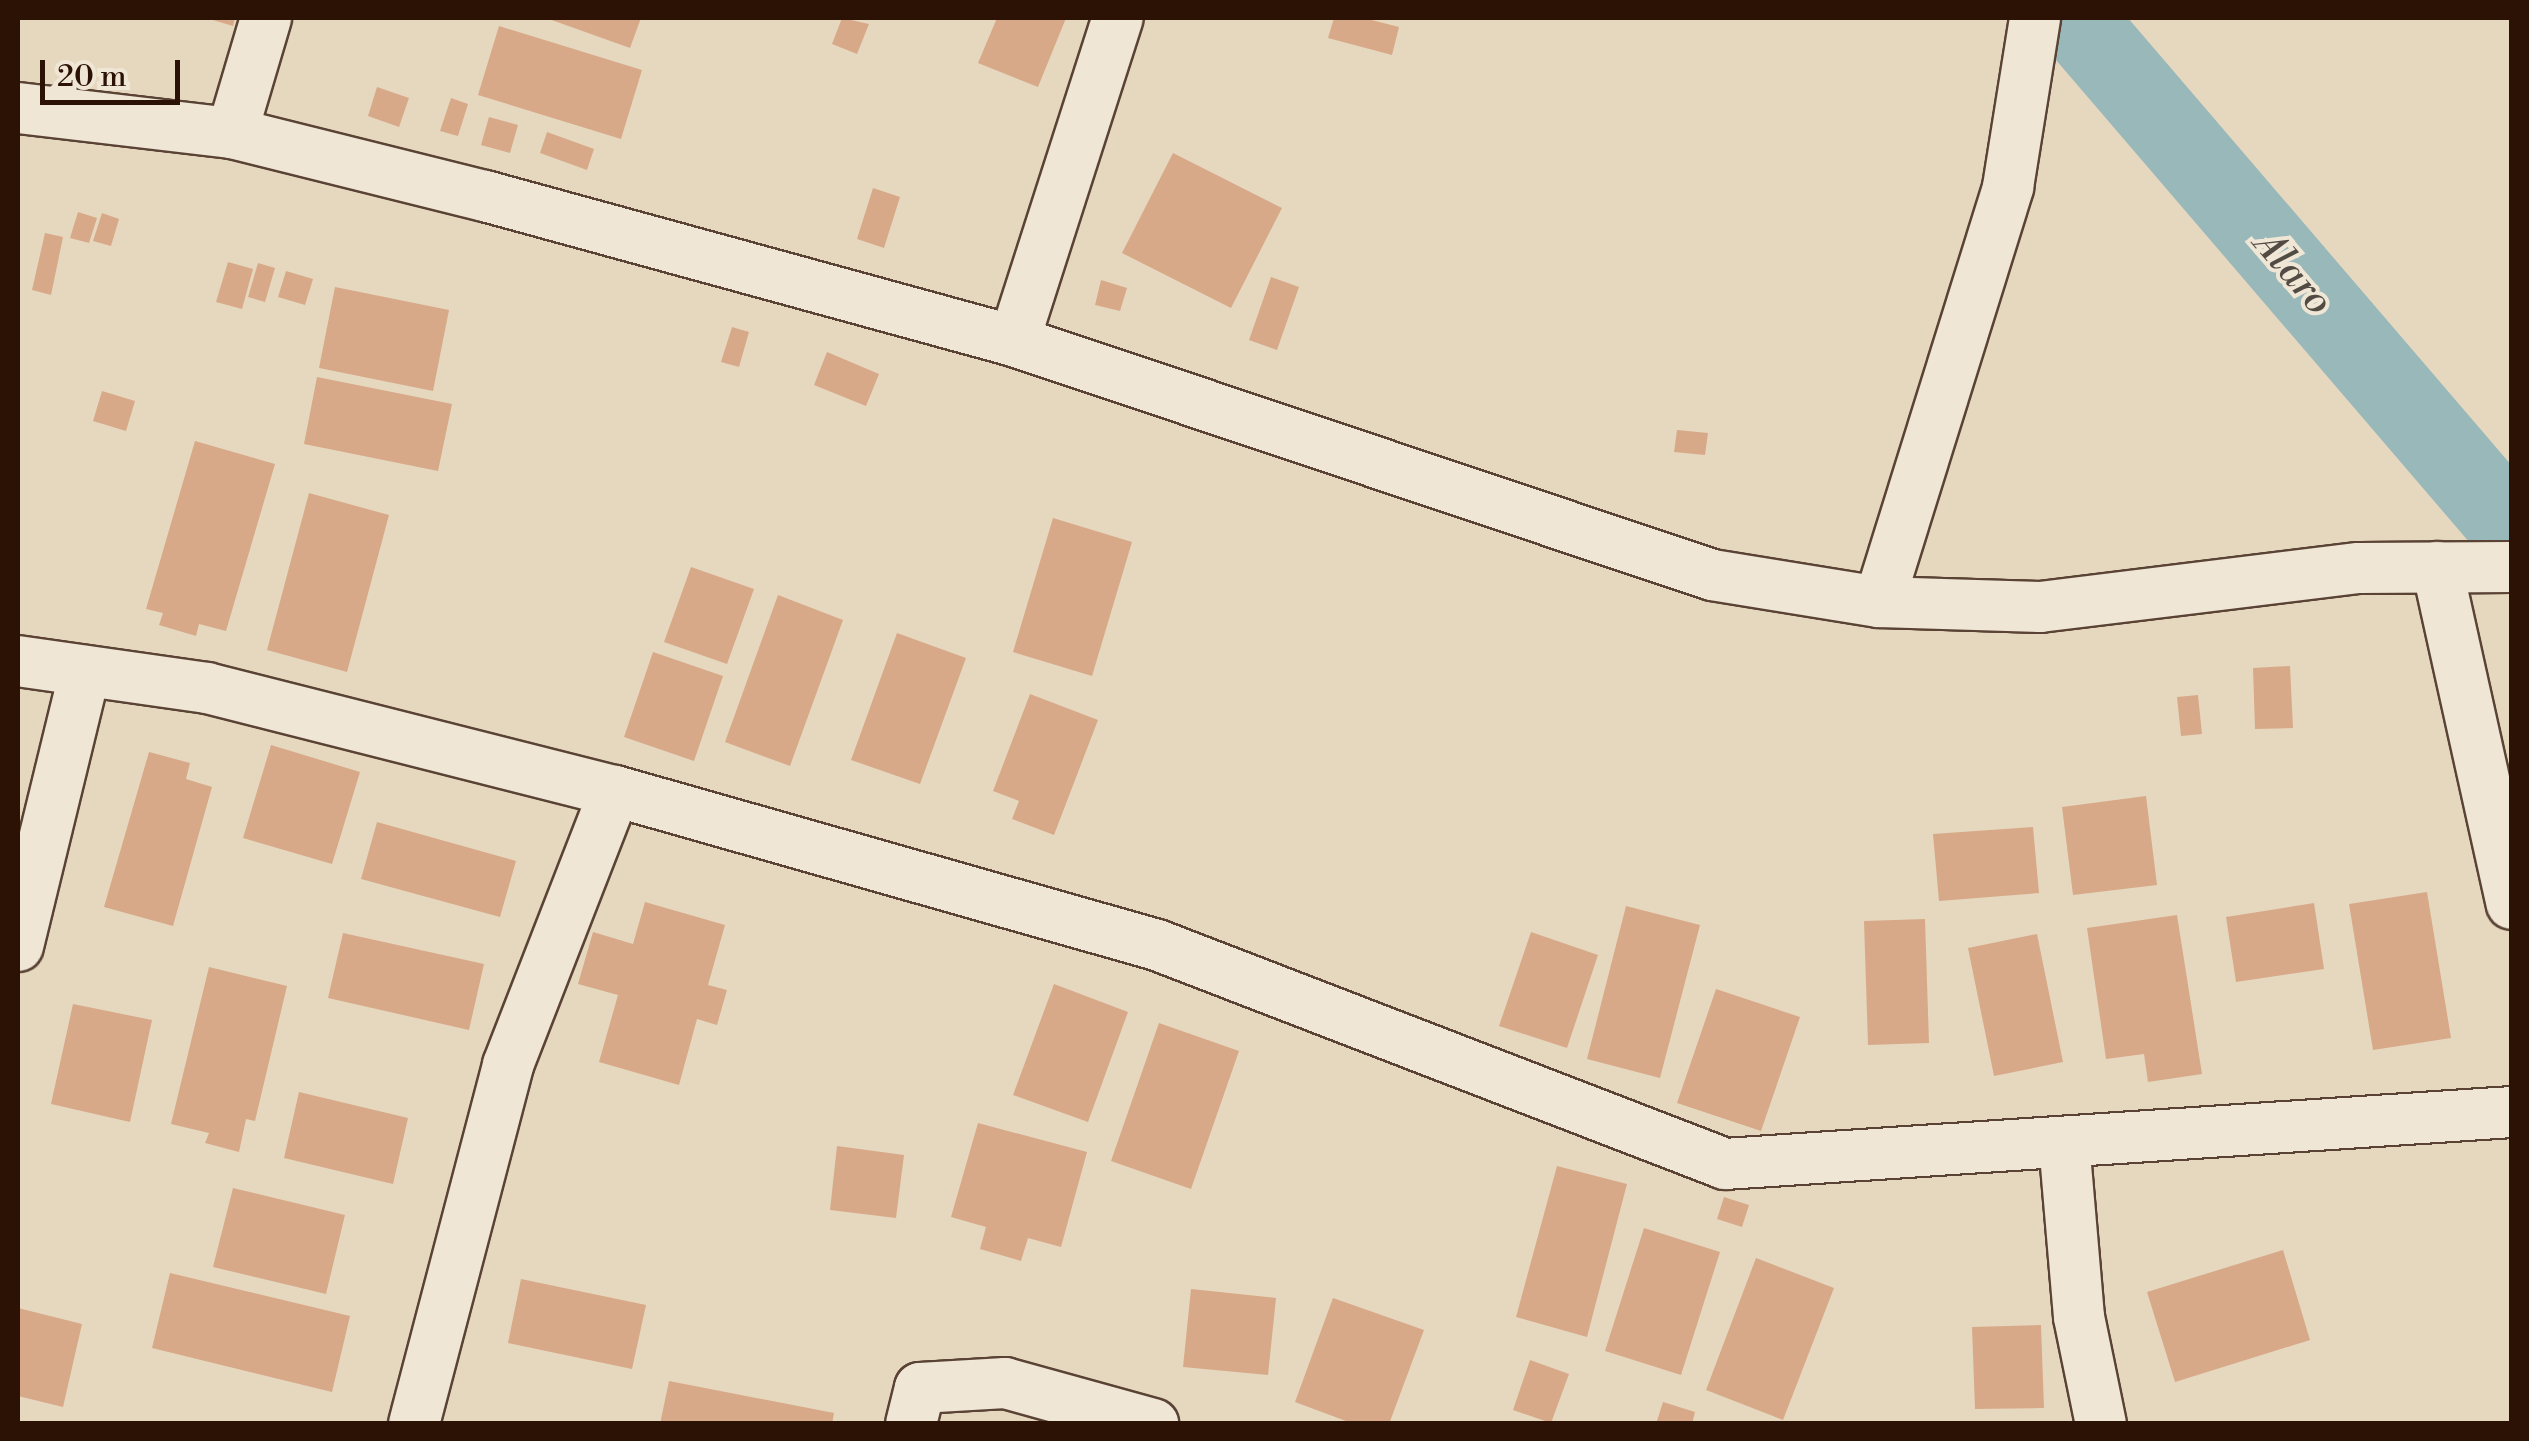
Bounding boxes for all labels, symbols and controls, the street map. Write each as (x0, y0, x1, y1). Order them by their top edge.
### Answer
scale bar (45, 40, 185, 102)
text: 20 m (57, 58, 126, 96)
water label: Alaro (2244, 221, 2342, 325)

